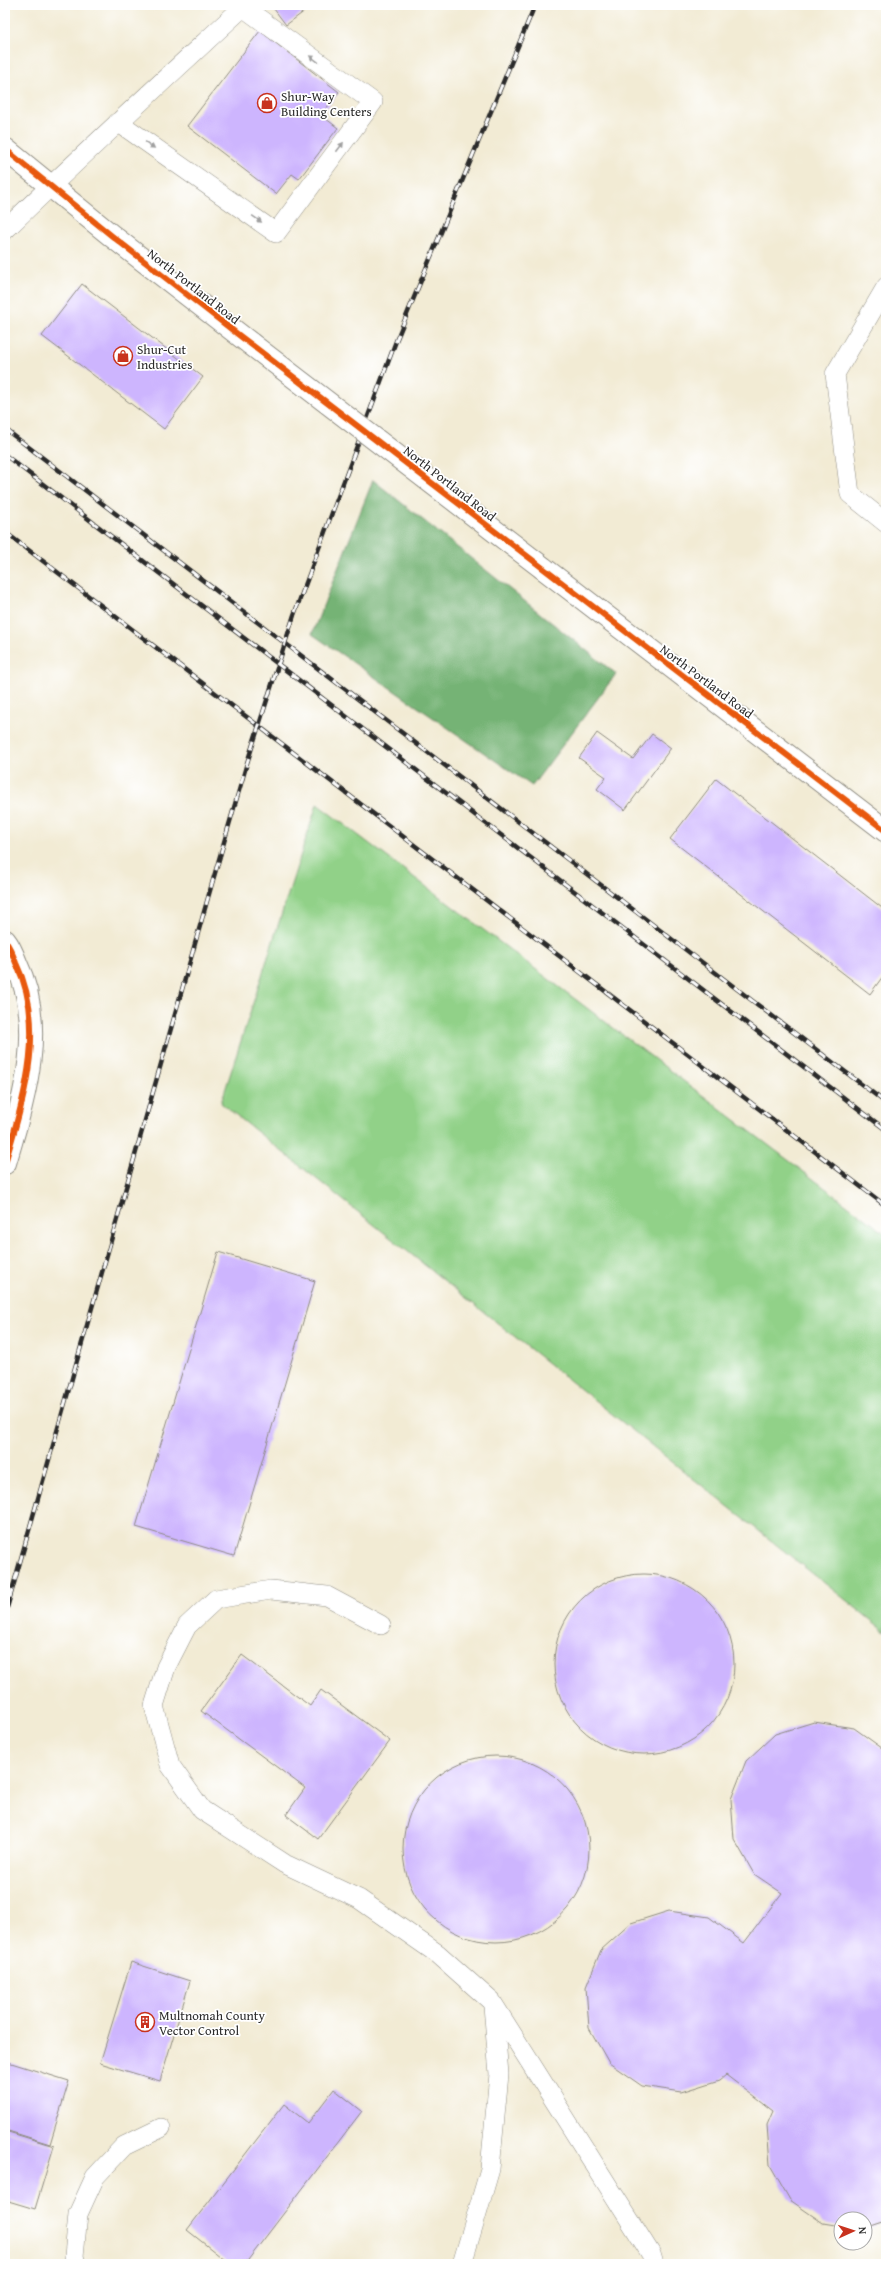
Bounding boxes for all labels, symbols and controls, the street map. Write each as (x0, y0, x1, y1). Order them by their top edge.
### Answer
one-way arrow (309, 55, 319, 63)
place label: Shur-Way Building Centers (281, 87, 372, 121)
shop icon: Shur-Way Building Centers (256, 92, 278, 114)
one-way arrow (145, 141, 155, 149)
one-way arrow (336, 142, 344, 153)
one-way arrow (252, 215, 262, 223)
street label: North Portland Road (143, 244, 244, 329)
place label: Shur-Cut Industries (137, 340, 192, 374)
shop icon: Shur-Cut Industries (112, 345, 134, 367)
street label: North Portland Road (399, 441, 500, 526)
street label: North Portland Road (656, 640, 758, 723)
place label: Multnomah County Vector Control (159, 2006, 265, 2040)
building icon: Multnomah County Vector Control (134, 2011, 156, 2033)
north arrow (833, 2211, 873, 2251)
text: N (855, 2226, 871, 2235)

